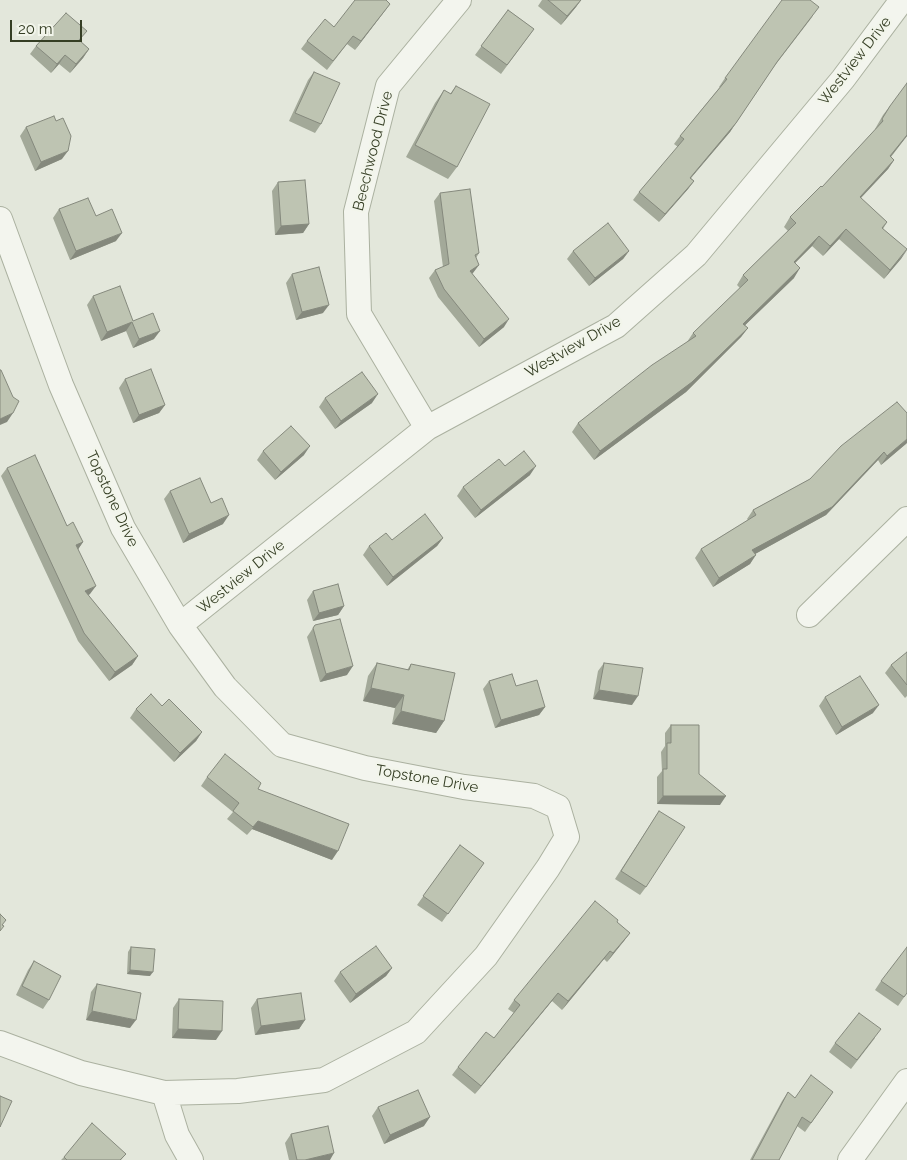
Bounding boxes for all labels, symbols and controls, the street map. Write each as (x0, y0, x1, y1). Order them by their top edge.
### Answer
scale bar (12, 10, 85, 42)
street label: Westview Drive (815, 13, 895, 109)
text: 20 m (18, 20, 53, 38)
street label: Beechwood Drive (349, 89, 397, 213)
street label: Westview Drive (522, 312, 624, 382)
street label: Topstone Drive (82, 448, 142, 550)
street label: Westview Drive (194, 536, 288, 618)
street label: Topstone Drive (374, 761, 480, 797)

